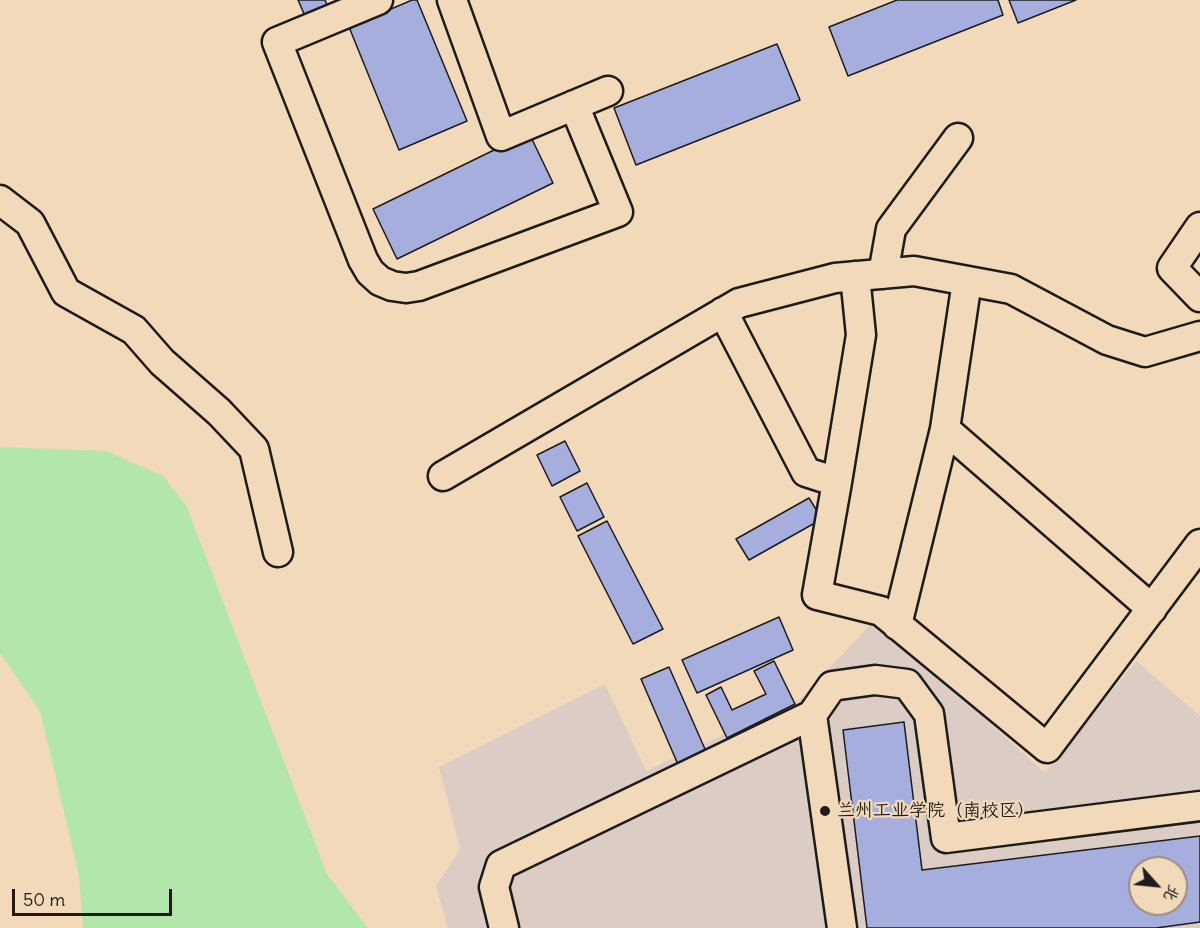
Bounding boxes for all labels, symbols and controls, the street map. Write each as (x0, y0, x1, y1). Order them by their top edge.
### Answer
place label: 兰州工业学院（南校区） (837, 800, 1035, 822)
marker: 兰州工业学院（南校区） (818, 804, 832, 818)
north arrow (1128, 856, 1188, 916)
scale bar (15, 877, 176, 915)
text: 北 (1160, 882, 1185, 905)
text: 50 m (23, 888, 65, 911)

